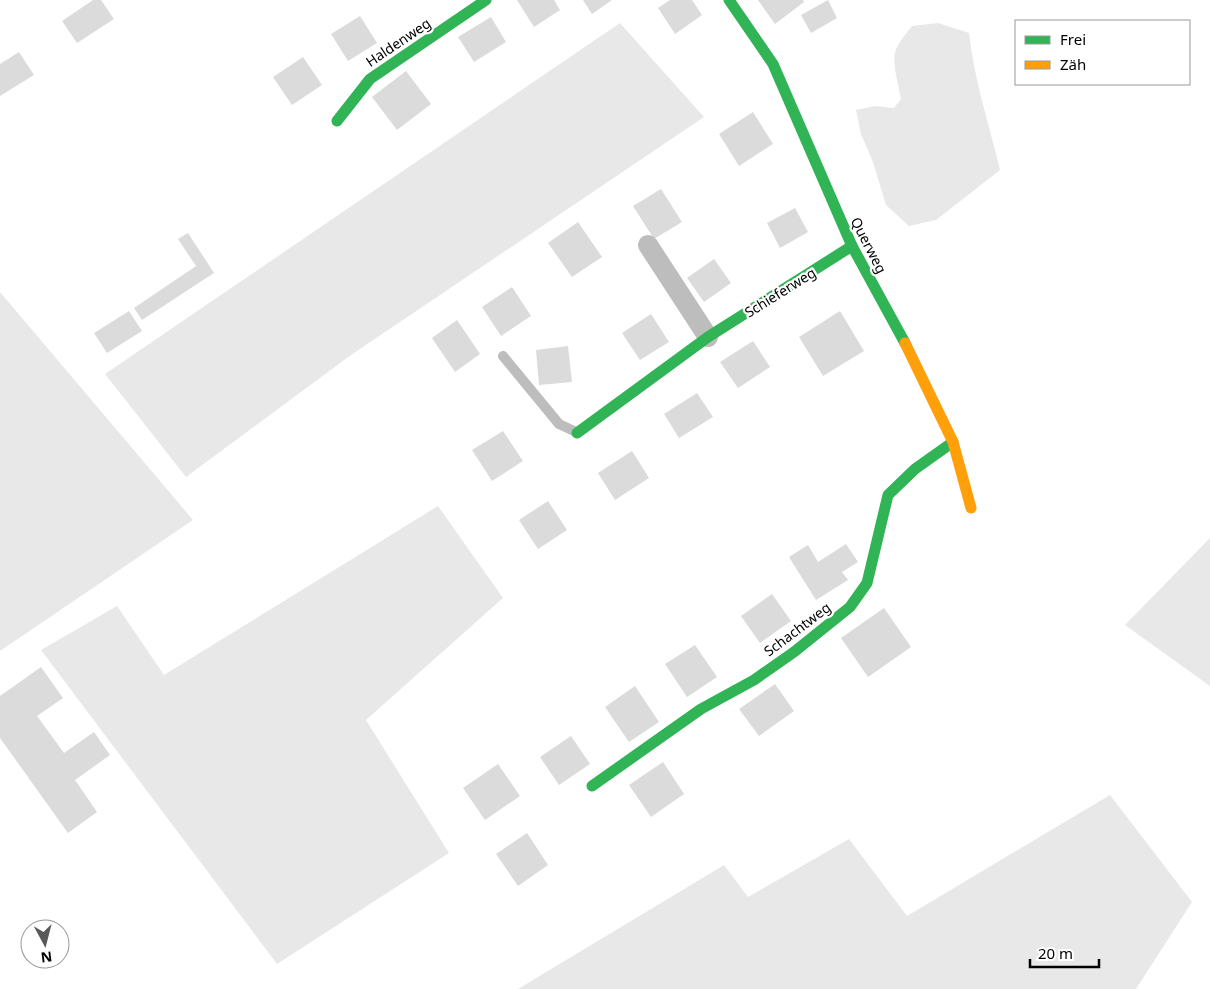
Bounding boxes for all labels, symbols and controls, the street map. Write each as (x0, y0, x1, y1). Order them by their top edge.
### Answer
street label: Haldenweg (362, 13, 434, 71)
legend (1015, 20, 1190, 85)
text: Frei (1060, 29, 1086, 49)
text: Zäh (1060, 54, 1086, 74)
street label: Querweg (847, 214, 891, 276)
street label: Schieferweg (741, 263, 819, 321)
street label: Schachtweg (760, 598, 834, 660)
north arrow (20, 919, 70, 969)
scale bar (1030, 936, 1099, 968)
text: 20 m (1038, 943, 1073, 963)
text: N (40, 947, 53, 968)

